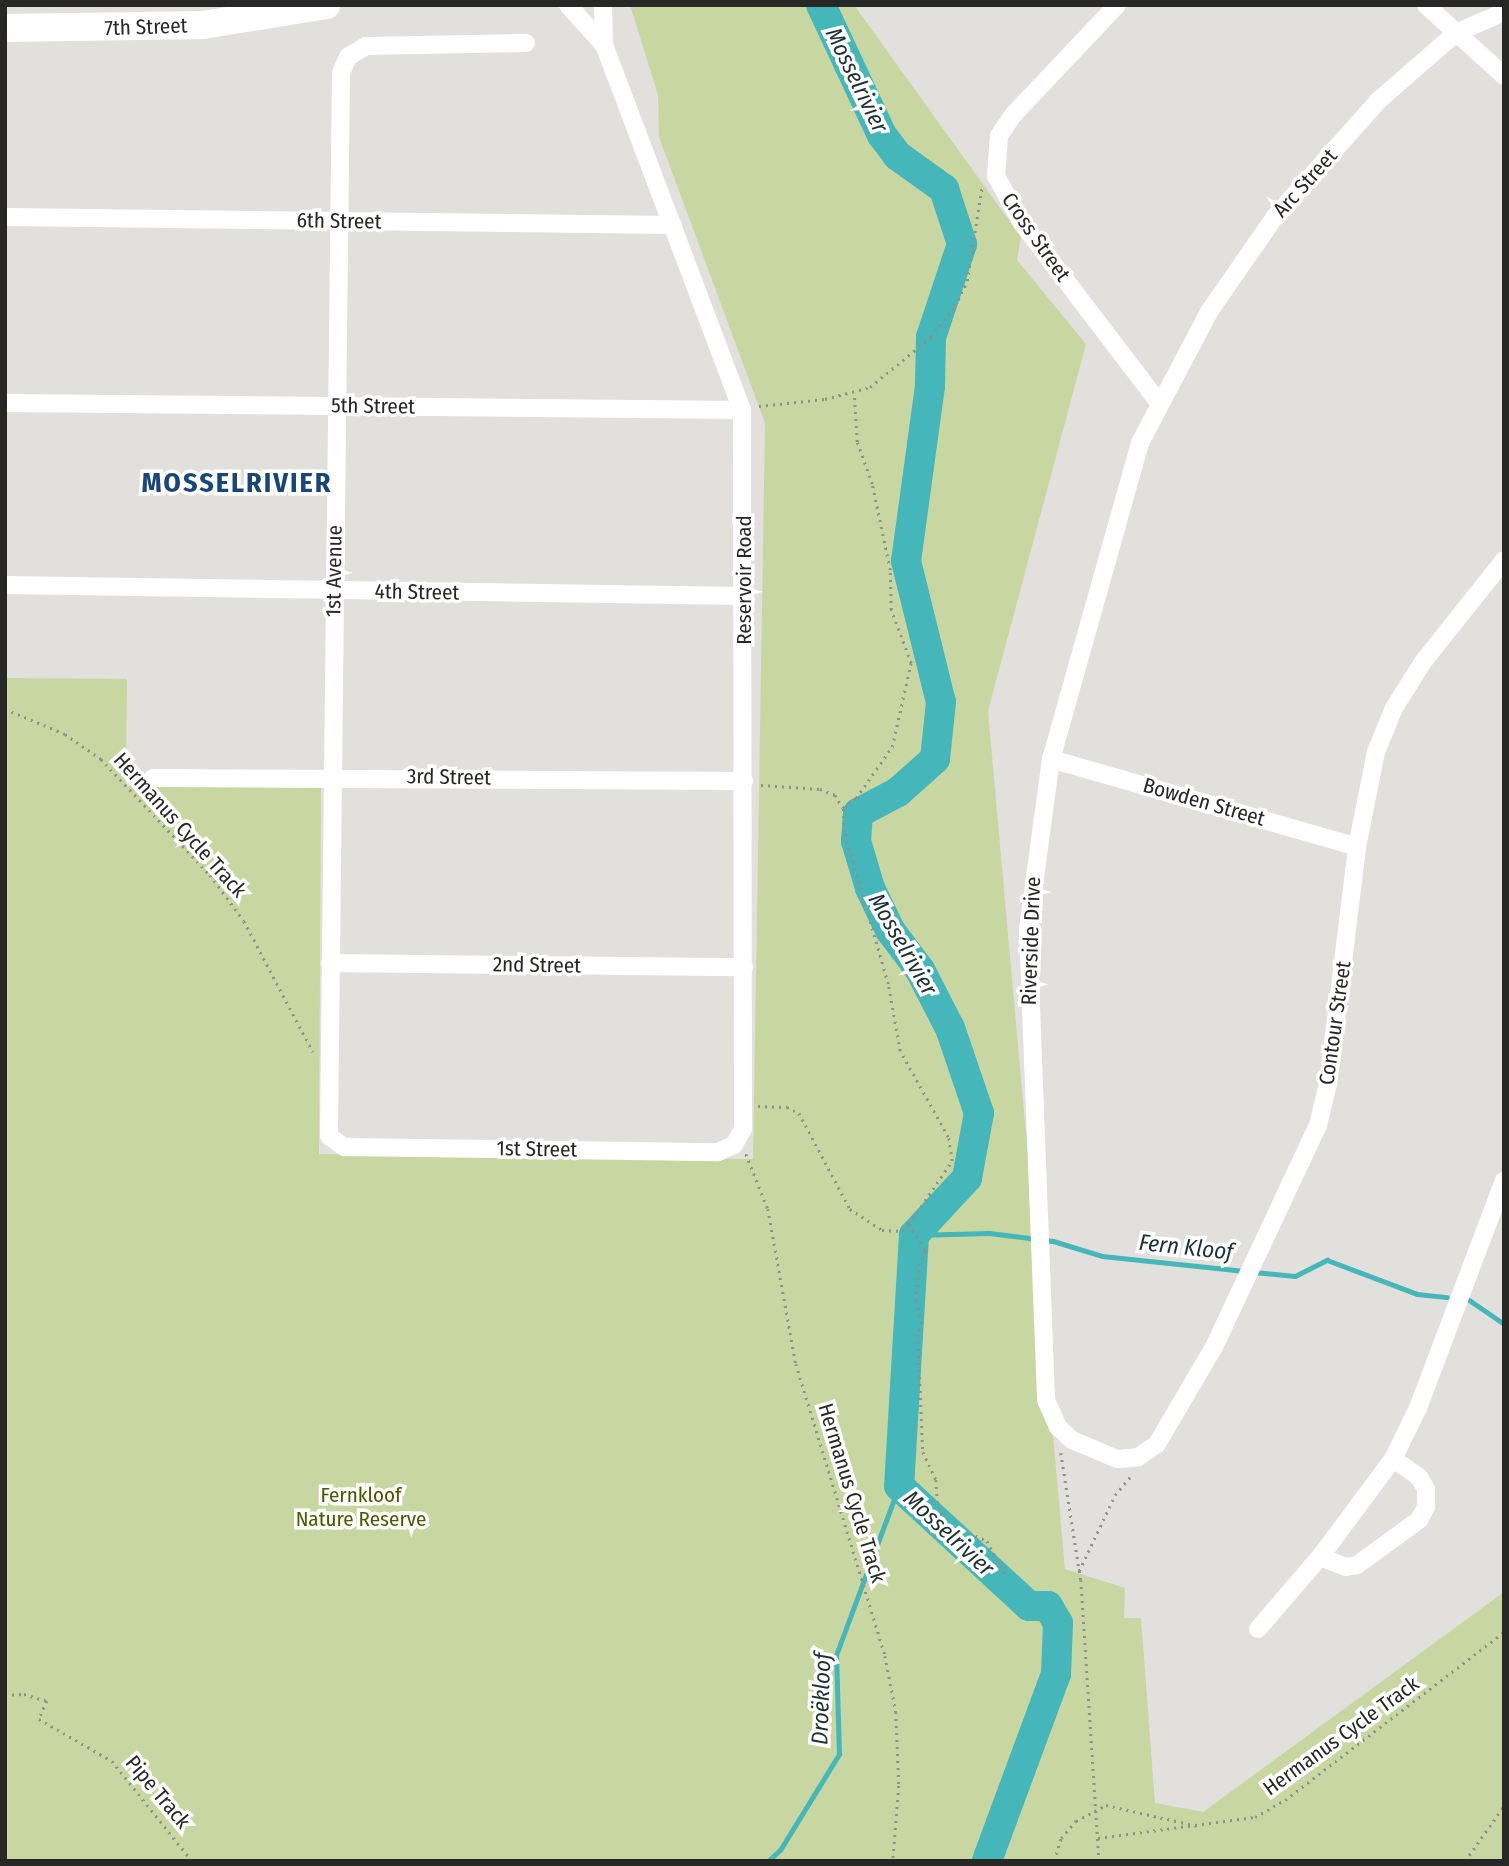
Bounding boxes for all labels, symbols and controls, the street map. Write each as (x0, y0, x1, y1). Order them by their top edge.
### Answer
street label: 7th Street (104, 13, 188, 41)
water label: Mosselrivier (820, 23, 894, 137)
street label: Arc Street (1268, 144, 1342, 222)
street label: Cross Street (996, 188, 1076, 286)
street label: 6th Street (296, 208, 382, 234)
street label: 5th Street (331, 393, 415, 419)
district label: MOSSELRIVIER (143, 466, 331, 500)
street label: Reservoir Road (731, 515, 757, 645)
street label: 1st Avenue (321, 525, 347, 617)
street label: 4th Street (374, 579, 460, 605)
street label: Hermanus Cycle Track (108, 747, 252, 903)
street label: 3rd Street (407, 764, 491, 790)
street label: Bowden Street (1140, 773, 1268, 831)
street label: Riverside Drive (1016, 876, 1046, 1006)
water label: Mosselrivier (863, 888, 943, 1000)
street label: 2nd Street (493, 952, 581, 978)
street label: Contour Street (1314, 959, 1356, 1087)
street label: 1st Street (496, 1136, 578, 1162)
water label: Fern Kloof (1138, 1228, 1234, 1266)
street label: Hermanus Cycle Track (813, 1400, 891, 1586)
park label: Fernkloof Nature Reserve (296, 1482, 426, 1532)
water label: Mosselrivier (898, 1484, 1000, 1582)
water label: Droëkloof (806, 1653, 836, 1745)
street label: Hermanus Cycle Track (1258, 1671, 1424, 1801)
street label: Pipe Track (120, 1750, 196, 1834)

